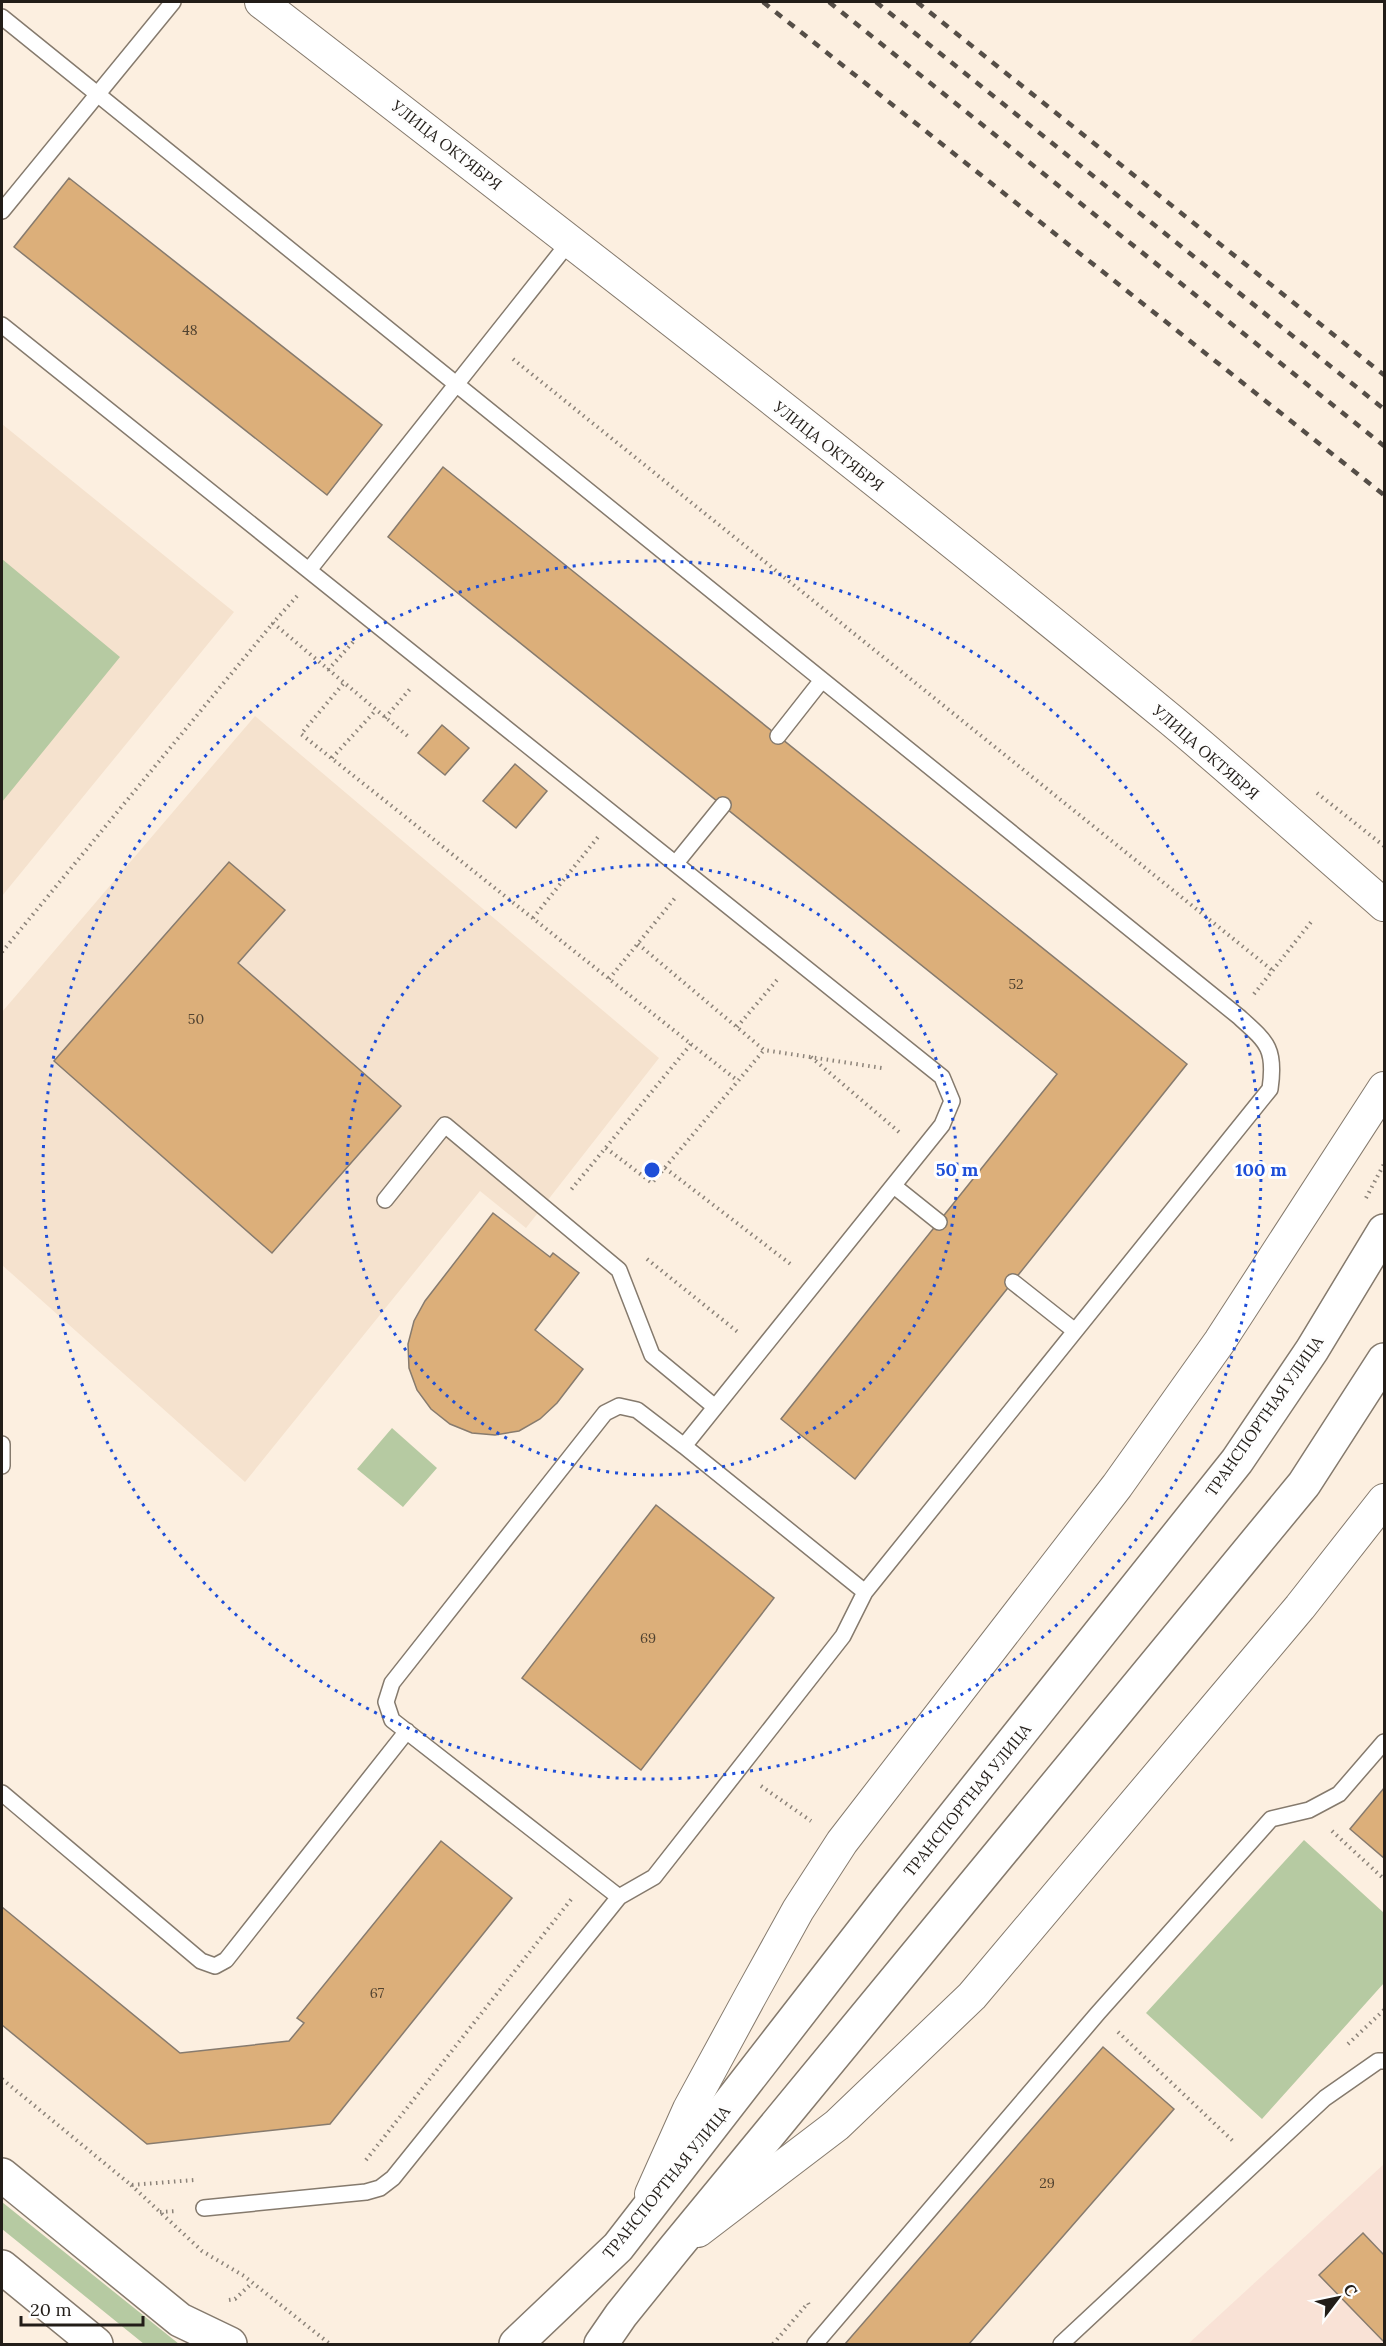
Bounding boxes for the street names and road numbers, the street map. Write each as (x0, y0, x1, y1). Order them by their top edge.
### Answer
street label: УЛИЦА ОКТЯБРЯ (387, 95, 506, 194)
street label: УЛИЦА ОКТЯБРЯ (769, 396, 888, 495)
street label: УЛИЦА ОКТЯБРЯ (1148, 700, 1263, 804)
street label: ТРАНСПОРТНАЯ УЛИЦА (1201, 1331, 1328, 1500)
street label: ТРАНСПОРТНАЯ УЛИЦА (899, 1719, 1036, 1881)
street label: ТРАНСПОРТНАЯ УЛИЦА (598, 2101, 735, 2263)

